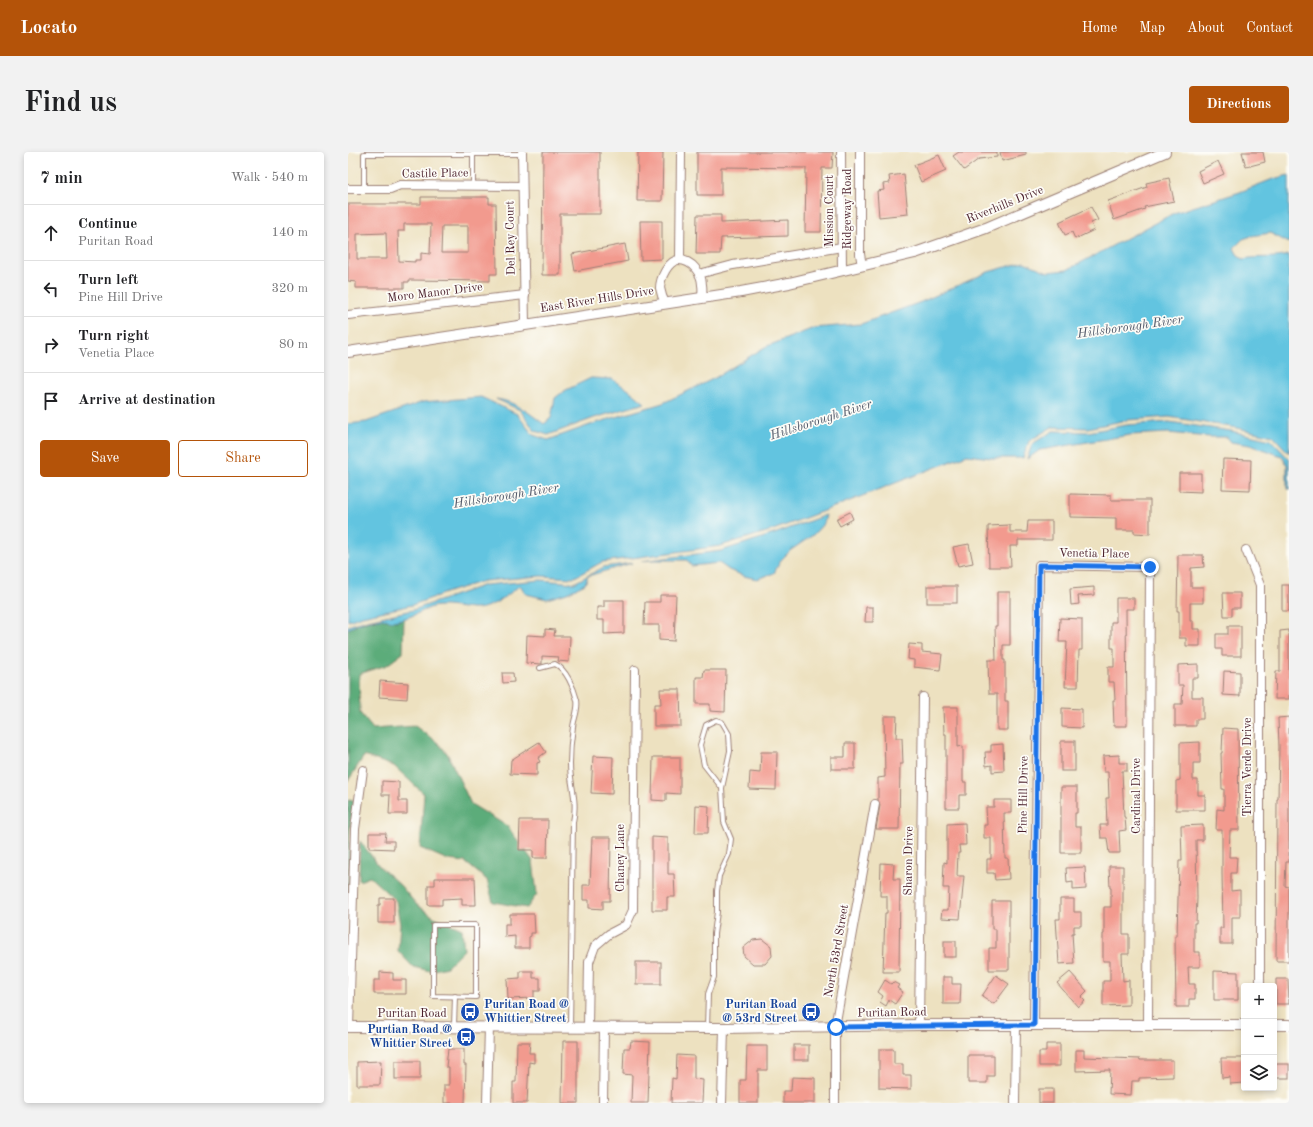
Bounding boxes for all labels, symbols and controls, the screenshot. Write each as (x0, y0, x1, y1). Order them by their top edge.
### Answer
text: Locato (20, 19, 77, 38)
text: Home (1082, 21, 1117, 35)
text: Map (1139, 21, 1165, 35)
text: About (1187, 21, 1224, 35)
text: Contact (1246, 21, 1293, 35)
button: Directions (1189, 86, 1289, 123)
text: Find us (24, 90, 117, 118)
street label: Castile Place (401, 167, 469, 181)
street label: Ridgeway Road (842, 168, 854, 250)
text: 7 min (40, 170, 83, 187)
text: Walk · 540 m (231, 171, 308, 184)
street label: Mission Court (824, 175, 836, 247)
street label: Riverhills Drive (965, 184, 1046, 226)
street label: Del Rey Court (504, 200, 518, 276)
text: Continue (78, 217, 137, 232)
icon: ahead (40, 222, 62, 244)
text: 140 m (271, 226, 308, 239)
text: Puritan Road (78, 235, 153, 248)
text: Turn left (78, 273, 138, 288)
icon: left (40, 278, 62, 300)
street label: Moro Manor Drive (387, 281, 484, 305)
text: 320 m (271, 282, 308, 295)
street label: East River Hills Drive (539, 285, 655, 315)
text: Pine Hill Drive (78, 291, 163, 304)
water label: Hillsborough River (1075, 313, 1184, 341)
text: Turn right (78, 329, 149, 344)
icon: right (40, 334, 62, 356)
text: 80 m (279, 338, 308, 351)
text: Venetia Place (78, 347, 154, 360)
icon: arrive (40, 390, 62, 412)
text: Arrive at destination (78, 393, 216, 408)
water label: Hillsborough River (767, 397, 874, 443)
button: Save (40, 440, 170, 477)
button: Share (178, 440, 308, 477)
water label: Hillsborough River (451, 481, 560, 511)
street label: Venetia Place (1059, 547, 1130, 561)
route end (1141, 558, 1159, 576)
street label: Tierra Verde Drive (1242, 717, 1254, 816)
street label: Pine Hill Drive (1017, 755, 1031, 834)
street label: Cardinal Drive (1131, 757, 1143, 834)
street label: Chaney Lane (615, 823, 627, 892)
street label: Sharon Drive (902, 826, 916, 896)
street label: North 53rd Street (822, 903, 851, 999)
map controls (1241, 983, 1277, 1091)
button: + (1241, 983, 1277, 1019)
place label: Puritan Road @ Whittier Street (484, 999, 569, 1025)
place label: Puritan Road @ 53rd Street (722, 999, 798, 1025)
bus stop icon: Puritan Road @ Whittier Street (459, 1001, 481, 1023)
bus stop icon: Puritan Road @ 53rd Street (800, 1001, 822, 1023)
street label: Puritan Road (857, 1006, 927, 1020)
street label: Puritan Road (377, 1008, 447, 1020)
route start (827, 1018, 845, 1036)
button: − (1241, 1019, 1277, 1055)
place label: Purtian Road @ Whittier Street (367, 1024, 453, 1050)
bus stop icon: Purtian Road @ Whittier Street (455, 1026, 477, 1048)
button: layers (1241, 1055, 1277, 1091)

